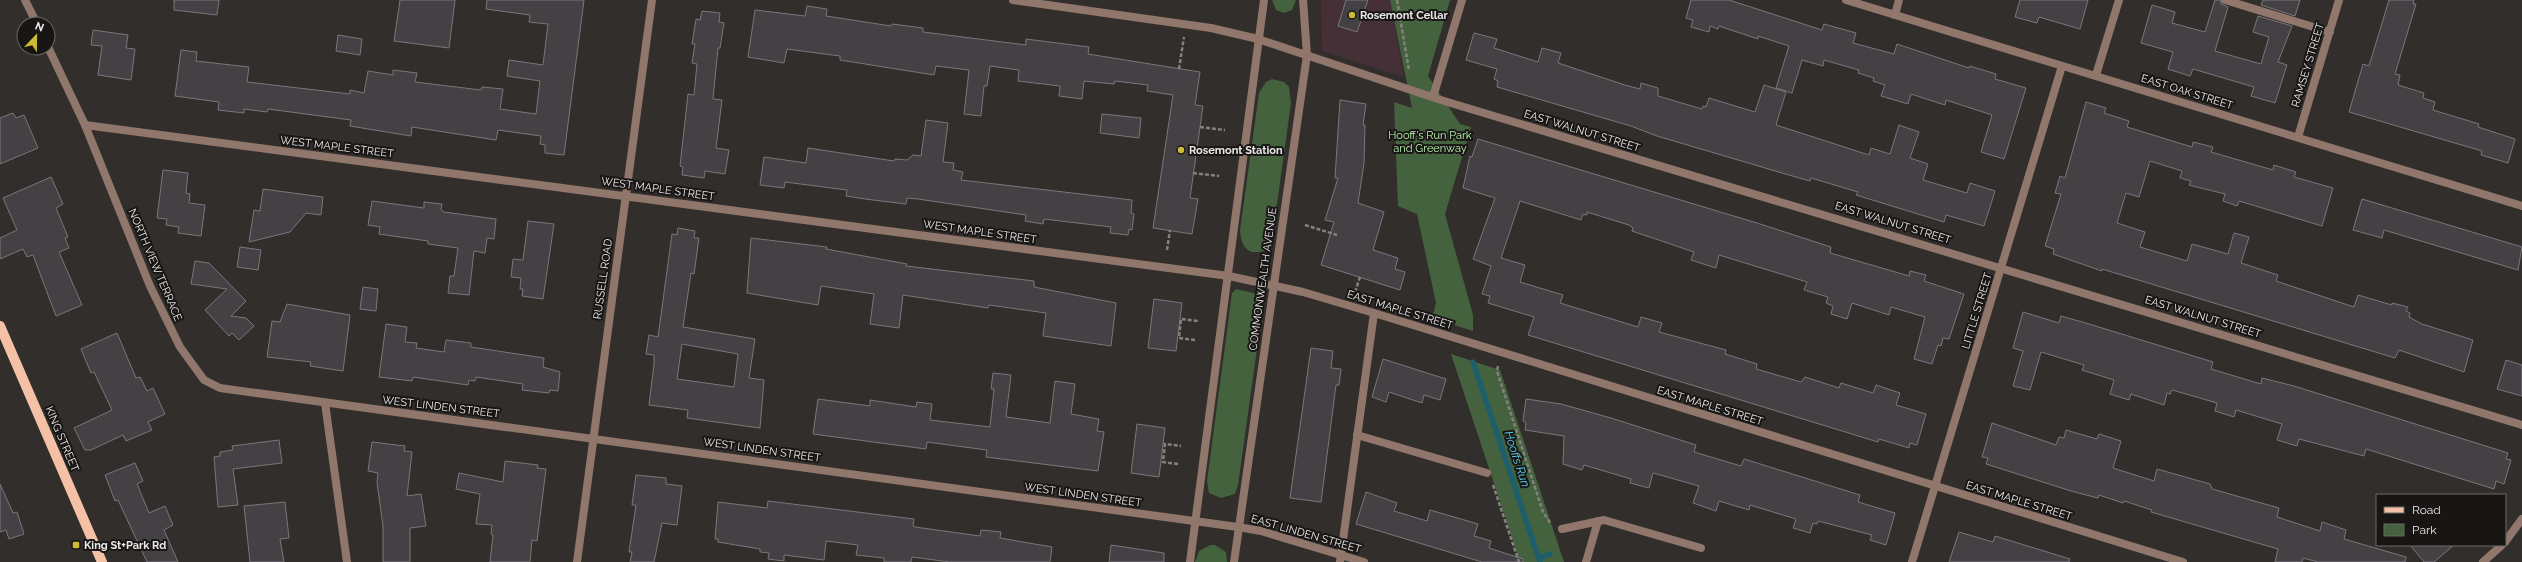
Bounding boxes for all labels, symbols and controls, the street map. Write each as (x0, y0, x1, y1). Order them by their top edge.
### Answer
place label: Rosemont Cellar (1360, 9, 1449, 22)
marker: Rosemont Cellar (1347, 10, 1357, 20)
north arrow (16, 16, 56, 56)
text: N (33, 20, 46, 35)
street label: RAMSEY STREET (2289, 21, 2327, 109)
street label: EAST OAK STREET (2139, 72, 2235, 112)
street label: EAST WALNUT STREET (1522, 107, 1642, 155)
park label: Hooff's Run Park and Greenway (1388, 129, 1472, 155)
street label: WEST MAPLE STREET (279, 134, 395, 160)
place label: Rosemont Station (1189, 144, 1283, 157)
marker: Rosemont Station (1176, 145, 1186, 155)
street label: WEST MAPLE STREET (600, 175, 716, 203)
street label: EAST WALNUT STREET (1833, 199, 1953, 247)
street label: COMMONWEALTH AVENUE (1247, 206, 1280, 351)
street label: NORTH VIEW TERRACE (125, 207, 185, 323)
street label: WEST MAPLE STREET (922, 218, 1038, 246)
street label: RUSSELL ROAD (591, 238, 615, 320)
street label: LITTLE STREET (1959, 271, 1995, 351)
street label: EAST MAPLE STREET (1345, 288, 1455, 332)
street label: EAST WALNUT STREET (2143, 293, 2263, 341)
street label: EAST MAPLE STREET (1655, 384, 1765, 428)
street label: WEST LINDEN STREET (382, 393, 501, 421)
street label: KING STREET (42, 404, 82, 474)
water label: Hooffs Run (1501, 429, 1533, 489)
street label: WEST LINDEN STREET (703, 435, 822, 465)
street label: EAST MAPLE STREET (1964, 479, 2074, 523)
street label: WEST LINDEN STREET (1024, 480, 1143, 510)
legend (2376, 494, 2506, 546)
text: Road (2412, 503, 2441, 517)
street label: EAST LINDEN STREET (1249, 512, 1363, 556)
text: Park (2412, 523, 2437, 537)
place label: King St+Park Rd (84, 539, 166, 552)
marker: King St+Park Rd (71, 540, 81, 550)

